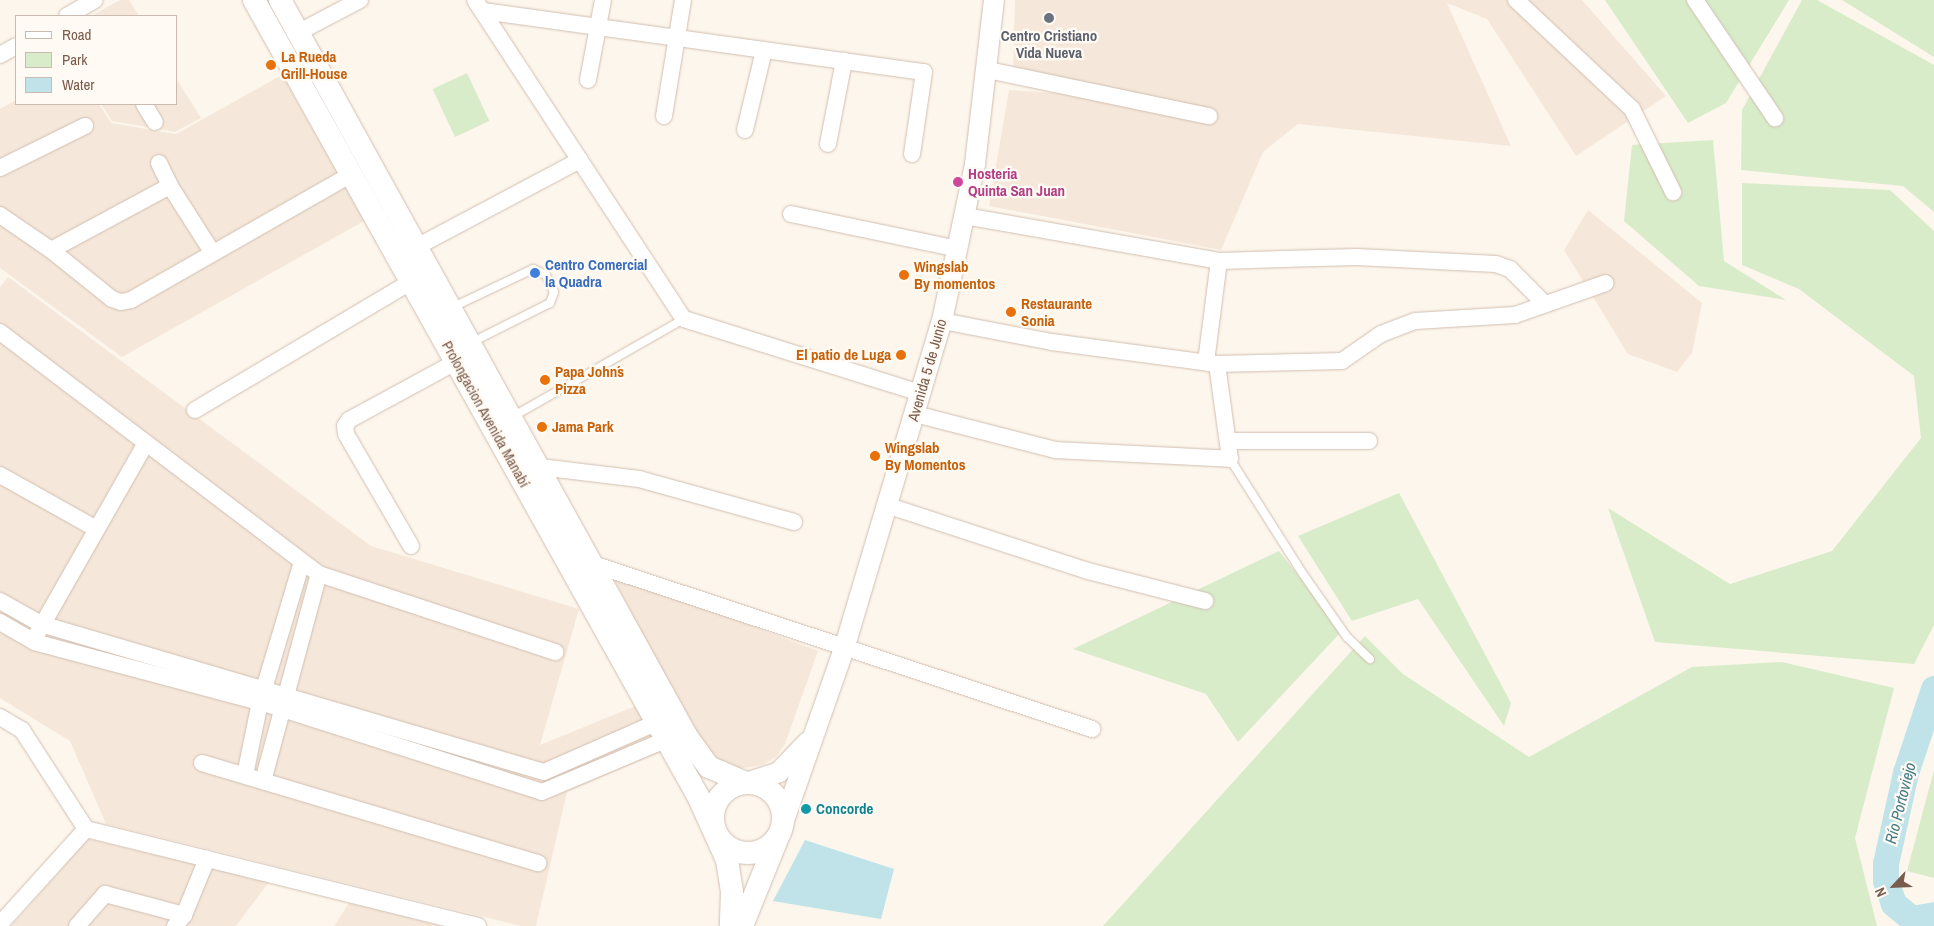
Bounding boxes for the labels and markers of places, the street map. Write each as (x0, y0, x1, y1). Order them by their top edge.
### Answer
marker: Centro Cristiano Vida Nueva (1043, 12, 1055, 24)
place label: Centro Cristiano Vida Nueva (1001, 26, 1097, 61)
place label: La Rueda Grill-House (281, 47, 347, 82)
marker: La Rueda Grill-House (265, 59, 277, 71)
place label: Hosteria Quinta San Juan (968, 164, 1065, 199)
marker: Hosteria Quinta San Juan (952, 176, 964, 188)
place label: Centro Comercial la Quadra (545, 255, 648, 290)
place label: Wingslab By momentos (914, 257, 995, 292)
marker: Centro Comercial la Quadra (529, 267, 541, 279)
marker: Wingslab By momentos (898, 269, 910, 281)
place label: Restaurante Sonia (1021, 294, 1092, 329)
marker: Restaurante Sonia (1005, 306, 1017, 318)
place label: El patio de Luga (796, 346, 891, 364)
marker: El patio de Luga (895, 349, 907, 361)
place label: Papa John´s Pizza (555, 362, 624, 397)
marker: Papa John´s Pizza (539, 374, 551, 386)
place label: Jama Park (552, 418, 614, 436)
marker: Jama Park (536, 421, 548, 433)
place label: Wingslab By Momentos (885, 438, 966, 473)
marker: Wingslab By Momentos (869, 450, 881, 462)
place label: Concorde (816, 800, 873, 818)
marker: Concorde (800, 803, 812, 815)

